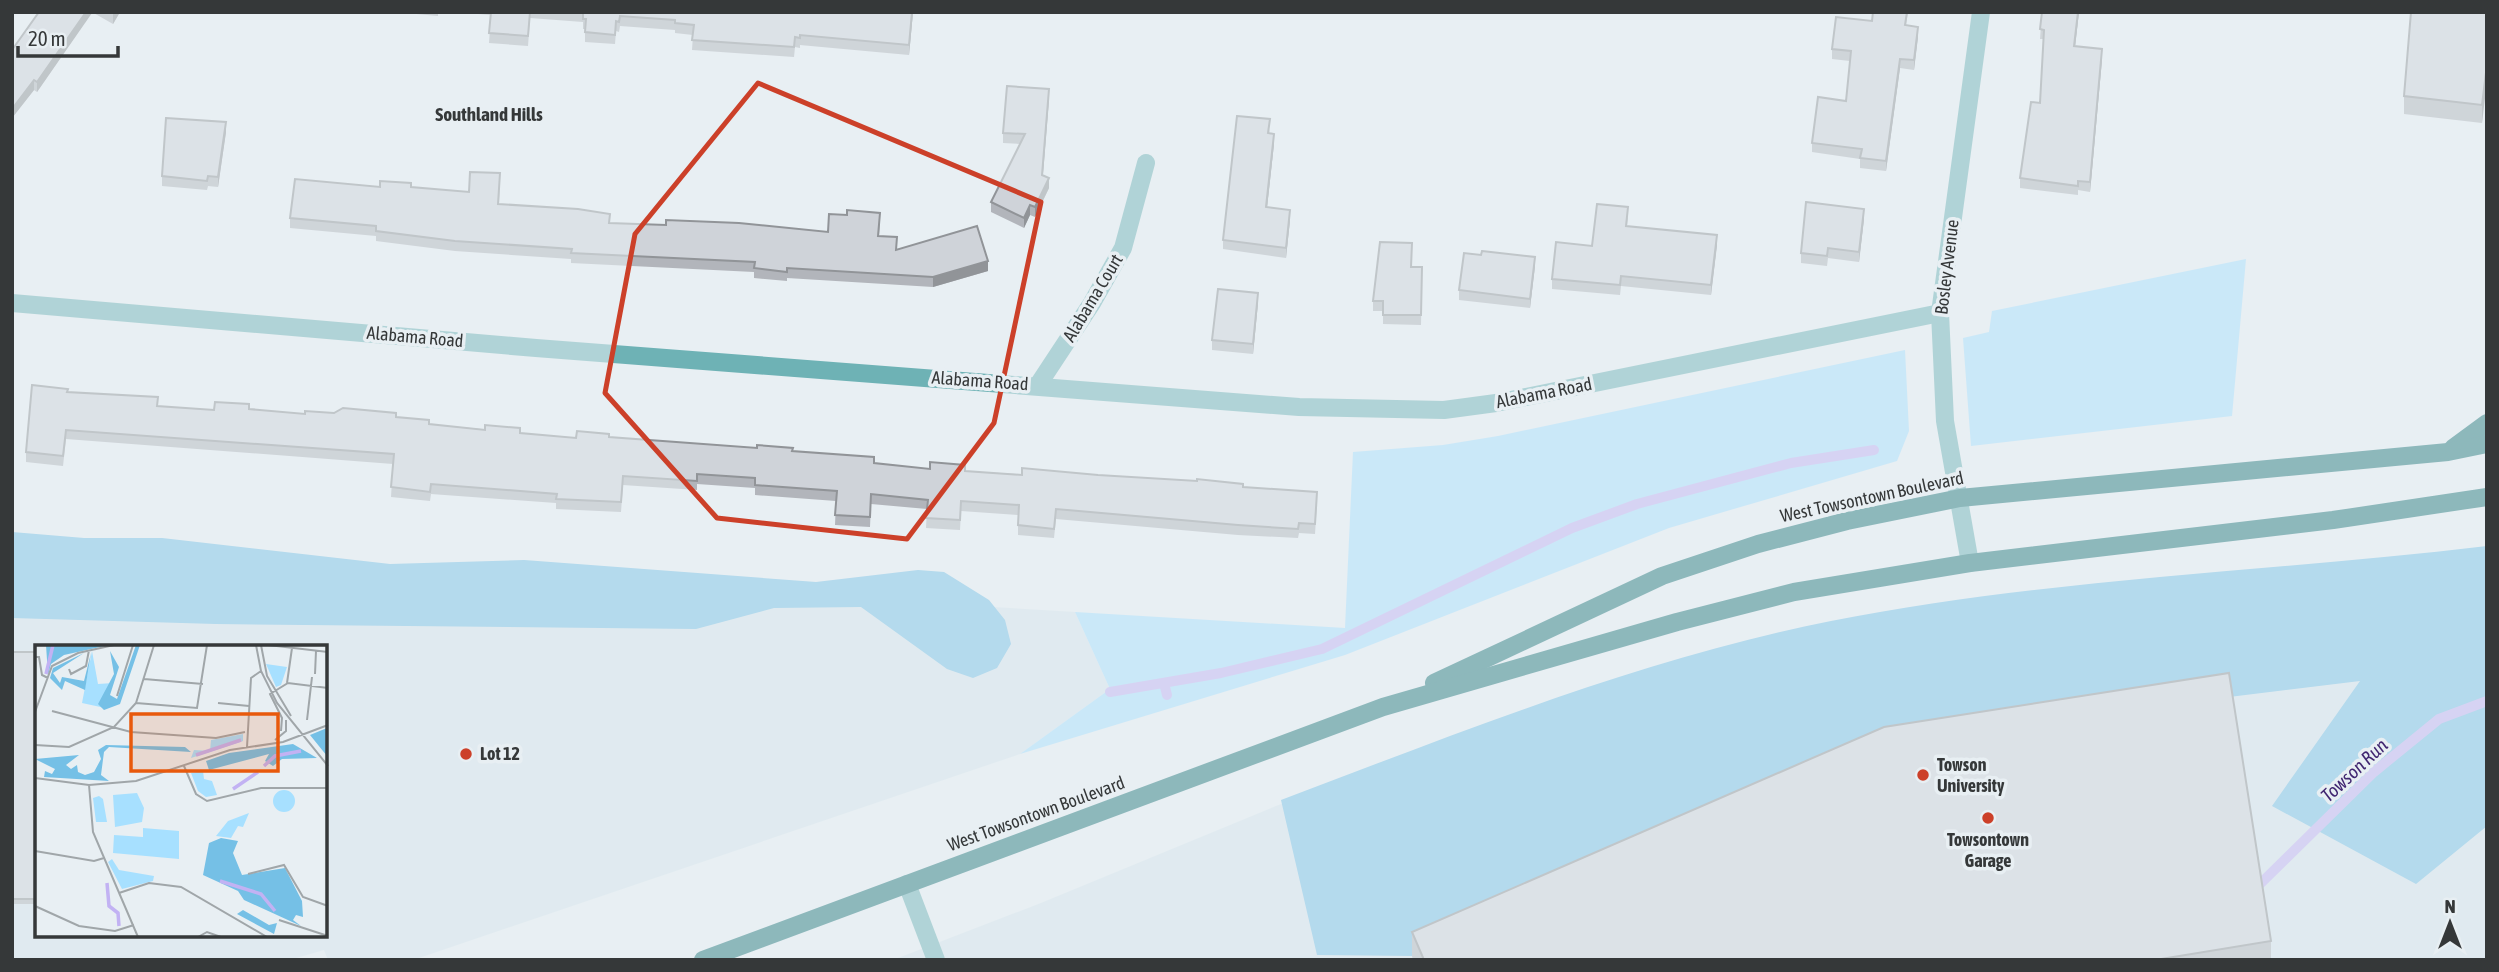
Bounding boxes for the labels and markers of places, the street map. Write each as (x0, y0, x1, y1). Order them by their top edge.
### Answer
place label: Lot 12 (480, 743, 520, 764)
marker: Lot 12 (458, 746, 474, 762)
place label: Towson University (1937, 754, 2005, 796)
marker: Towson University (1915, 767, 1931, 783)
marker: Towsontown Garage (1980, 810, 1996, 826)
place label: Towsontown Garage (1947, 829, 2029, 871)

